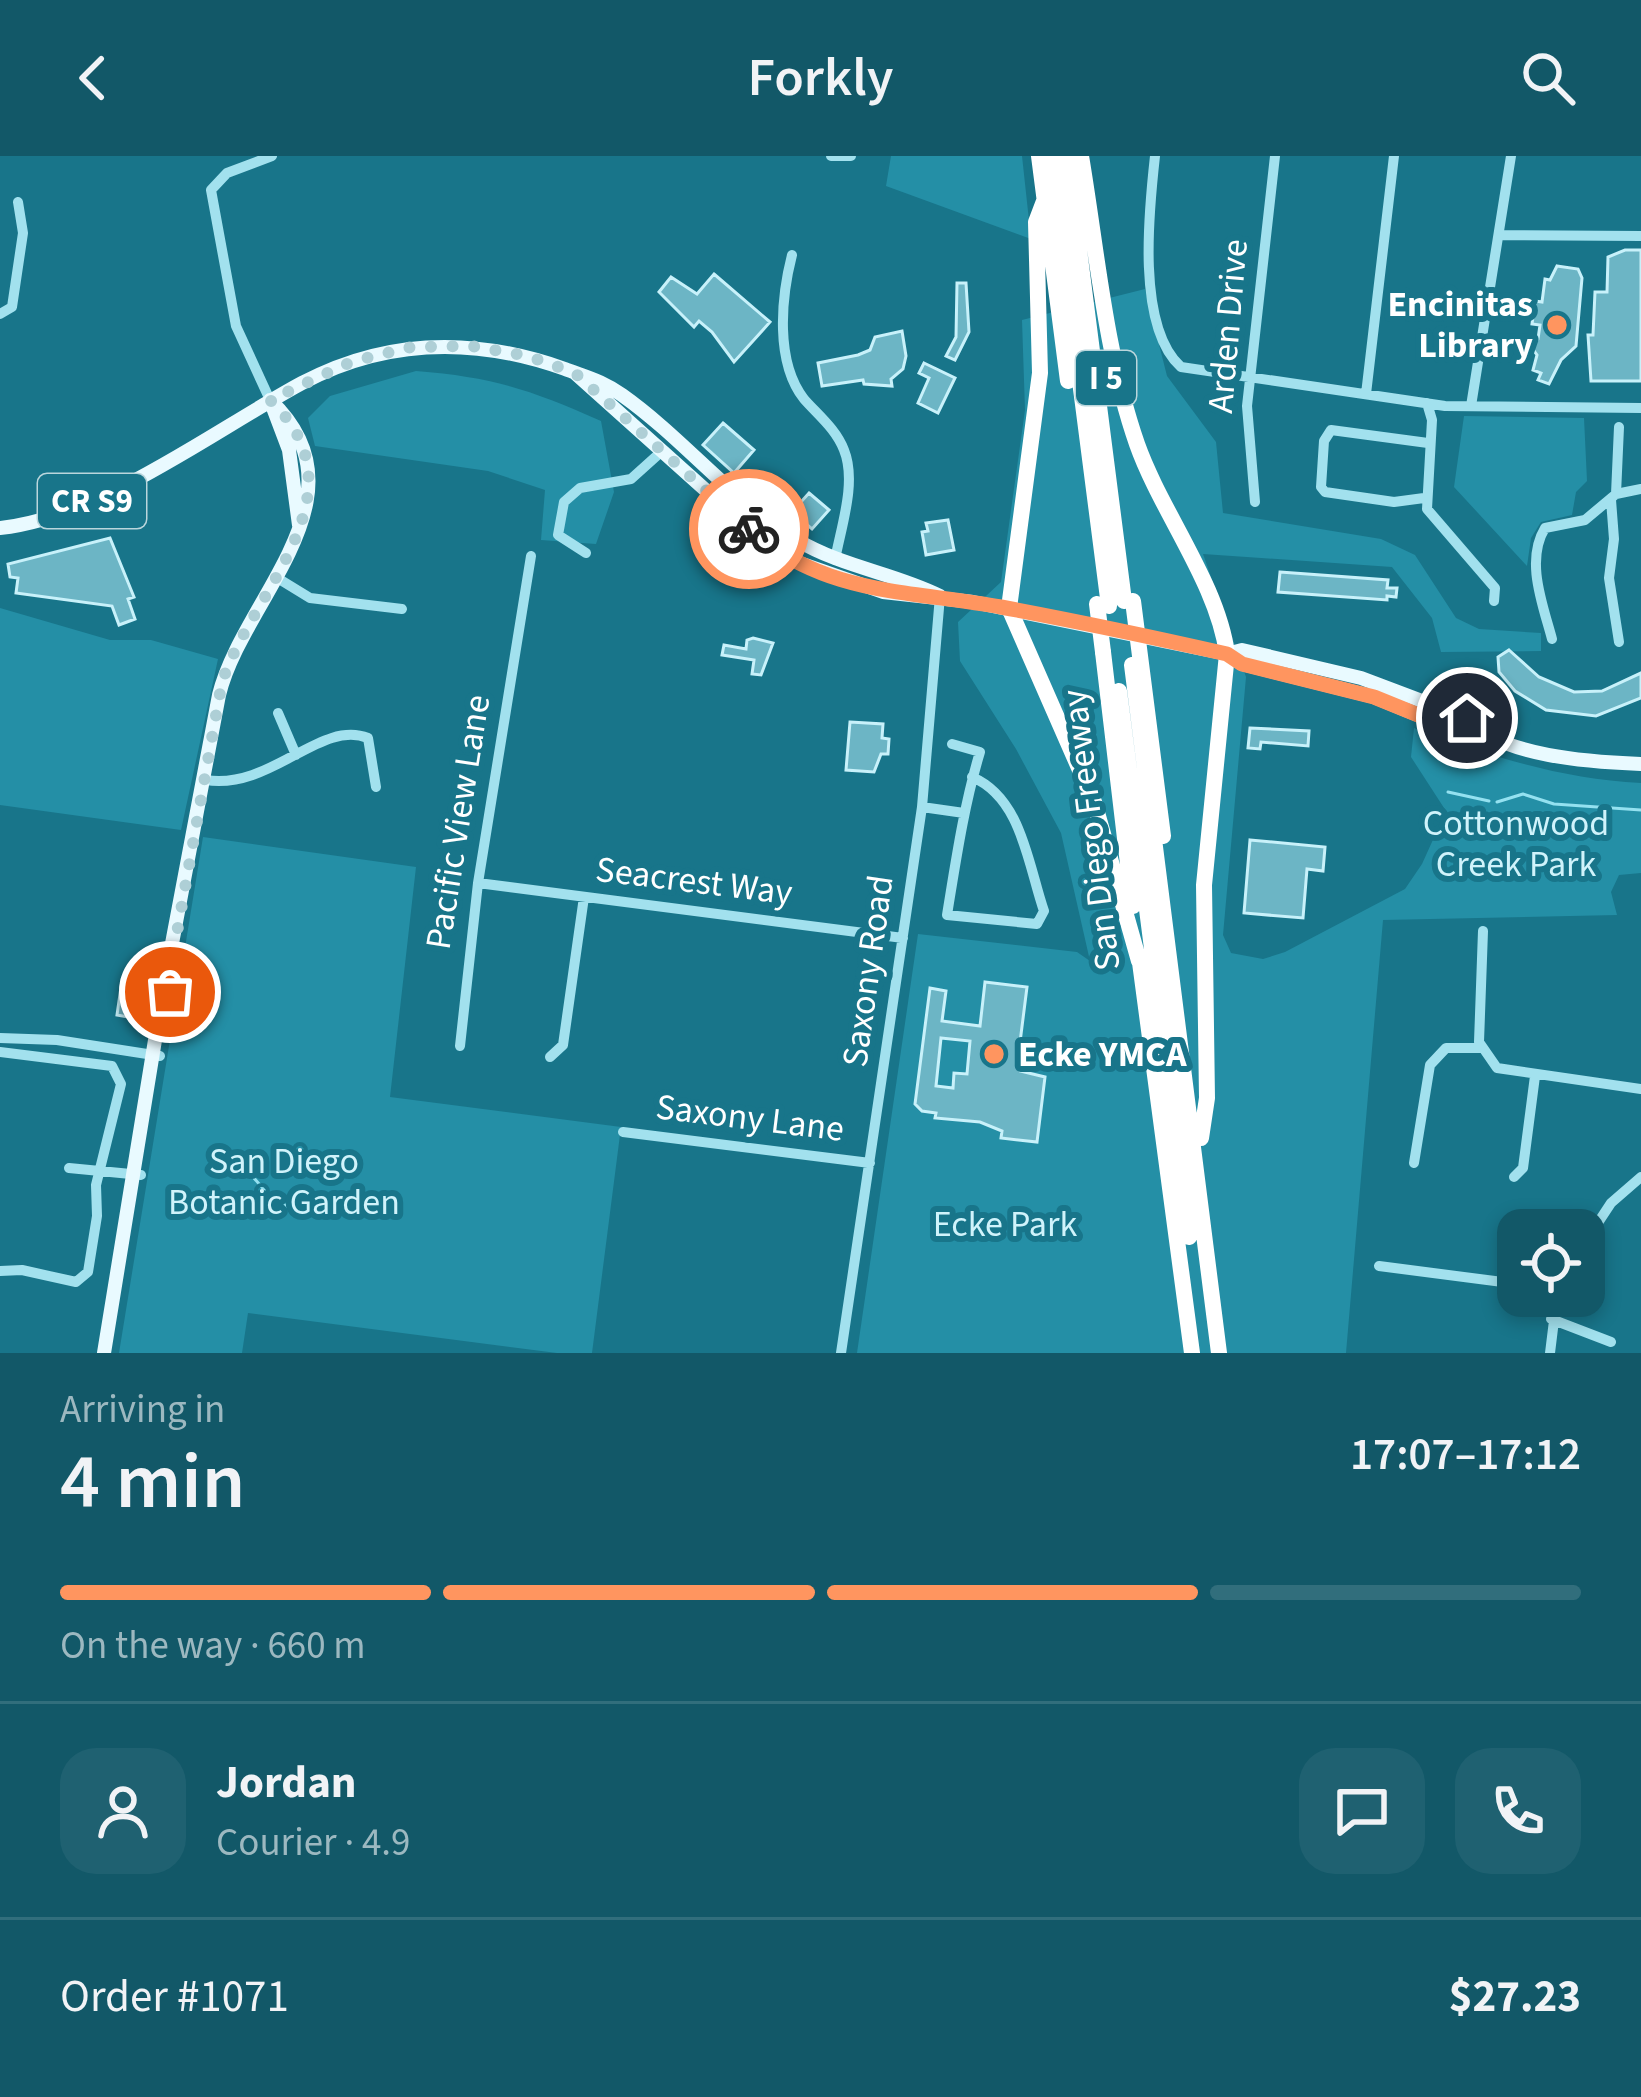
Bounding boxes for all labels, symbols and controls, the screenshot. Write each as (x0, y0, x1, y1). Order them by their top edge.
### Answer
text: Forkly (747, 40, 894, 117)
icon: back (60, 45, 126, 111)
icon: search (1515, 45, 1581, 111)
street label: Arden Drive (1195, 237, 1261, 415)
place label: Encinitas Library (1387, 279, 1533, 371)
marker: Encinitas Library (1544, 312, 1570, 338)
road number: I 5 (1076, 351, 1136, 405)
courier (689, 469, 809, 589)
road number: CR S9 (38, 474, 146, 528)
icon: bike (716, 496, 782, 562)
pin (1416, 667, 1518, 769)
icon: home (1434, 685, 1500, 751)
street label: San Diego Freeway (1048, 686, 1134, 973)
street label: Pacific View Lane (413, 691, 503, 953)
park label: Cottonwood Creek Park (1423, 798, 1609, 890)
street label: Seacrest Way (593, 844, 795, 918)
street label: Saxony Road (829, 872, 907, 1070)
pin (119, 941, 221, 1043)
icon: bag (137, 959, 203, 1025)
place label: Ecke YMCA (1018, 1029, 1187, 1080)
marker: Ecke YMCA (981, 1041, 1007, 1067)
street label: Saxony Lane (653, 1081, 847, 1155)
park label: San Diego Botanic Garden (168, 1136, 400, 1228)
park label: Ecke Park (933, 1199, 1077, 1250)
map controls (1497, 1209, 1605, 1317)
button: locate (1497, 1209, 1605, 1317)
text: Arriving in (60, 1382, 225, 1438)
text: 17:07–17:12 (1350, 1423, 1581, 1487)
text: 4 min (60, 1427, 245, 1538)
text: On the way · 660 m (60, 1618, 366, 1674)
button: person (60, 1748, 186, 1874)
button: chat (1299, 1748, 1425, 1874)
button: phone (1455, 1748, 1581, 1874)
text: Jordan (216, 1751, 357, 1815)
text: Courier · 4.9 (216, 1815, 410, 1871)
text: Order #1071 (60, 1965, 289, 2029)
text: $27.23 (1449, 1965, 1581, 2029)

